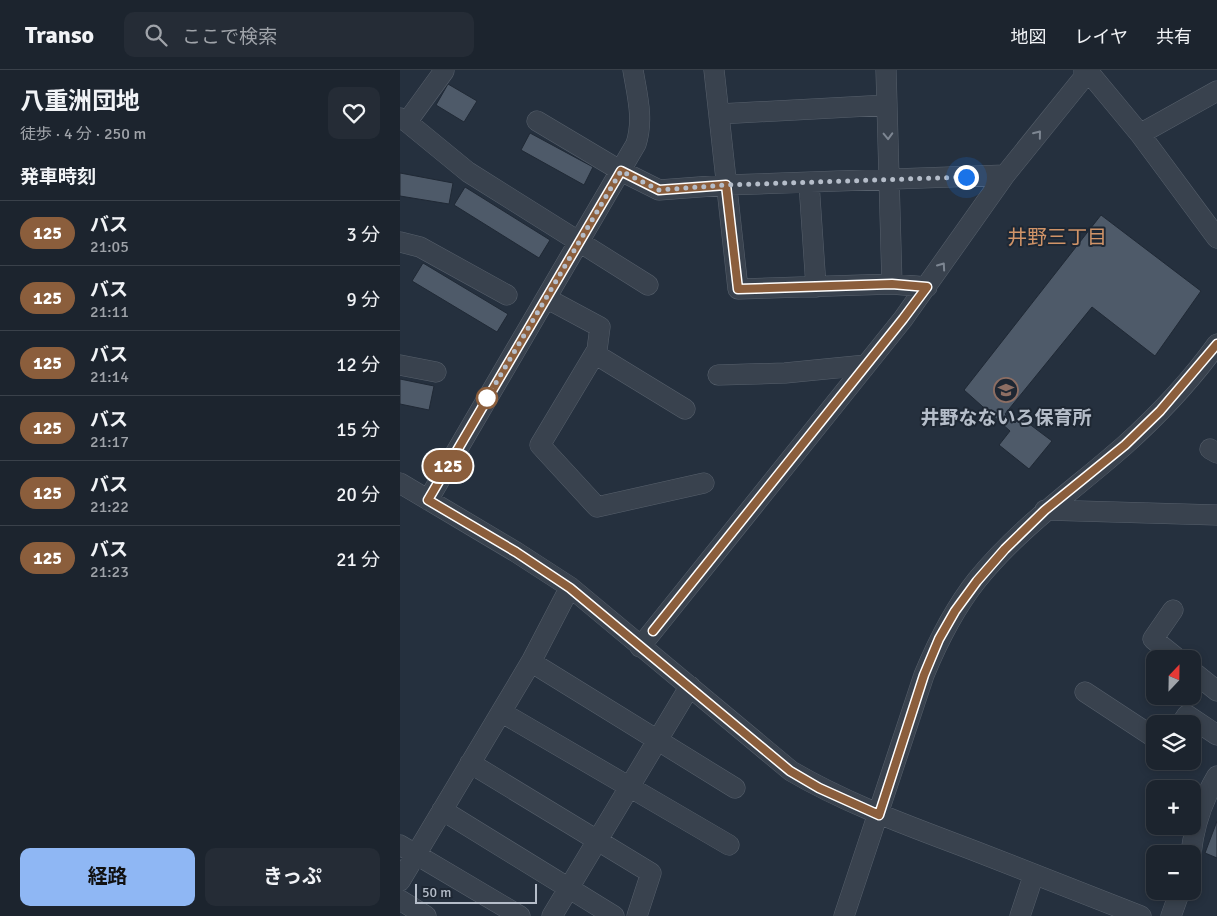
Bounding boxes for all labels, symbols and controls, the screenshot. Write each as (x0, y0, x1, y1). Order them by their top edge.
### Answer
search box (124, 12, 474, 57)
text: Transo (25, 20, 94, 50)
icon: search (142, 21, 170, 49)
text: ここで検索 (182, 25, 277, 49)
text: 地図 (1011, 26, 1047, 48)
text: レイヤ (1075, 26, 1128, 48)
text: 共有 (1156, 26, 1192, 48)
text: 八重洲団地 (20, 86, 140, 116)
button: heart (328, 87, 380, 139)
text: 徒歩 · 4 分 · 250 m (20, 124, 146, 144)
one-way arrow (1032, 131, 1041, 140)
one-way arrow (883, 132, 893, 140)
text: 発車時刻 (20, 165, 96, 189)
your location (954, 165, 979, 190)
text: バス (90, 213, 128, 237)
text: 125 (33, 222, 62, 244)
text: 3 分 (347, 223, 380, 247)
district label: 井野三丁目 (1007, 225, 1107, 250)
text: 21:05 (90, 237, 129, 257)
one-way arrow (936, 262, 945, 271)
text: バス (90, 278, 128, 302)
text: 125 (33, 287, 62, 309)
text: 9 分 (347, 288, 380, 312)
text: 21:11 (90, 302, 129, 322)
text: バス (90, 343, 128, 367)
text: 125 (33, 352, 62, 374)
text: 12 分 (336, 353, 380, 377)
text: 21:14 (90, 367, 129, 387)
school or university icon: 井野なないろ保育所 (993, 377, 1019, 403)
unlabelled marker (476, 387, 498, 409)
place label: 井野なないろ保育所 (920, 406, 1092, 430)
text: バス (90, 408, 128, 432)
text: 125 (33, 417, 62, 439)
text: 15 分 (336, 418, 380, 442)
text: 21:17 (90, 432, 129, 452)
line badge: 125 (419, 450, 477, 482)
text: 125 (433, 455, 463, 477)
text: バス (90, 473, 128, 497)
text: 125 (33, 482, 62, 504)
text: 20 分 (336, 483, 380, 507)
text: 21:22 (90, 497, 129, 517)
text: バス (90, 538, 128, 562)
text: 125 (33, 547, 62, 569)
text: 21 分 (336, 548, 380, 572)
text: 21:23 (90, 562, 129, 582)
north arrow (1146, 650, 1201, 705)
map controls (1146, 650, 1201, 900)
button: layers (1146, 715, 1201, 770)
button: + (1146, 780, 1201, 835)
button: − (1146, 845, 1201, 900)
button: 経路 (20, 848, 195, 906)
button: きっぷ (205, 848, 380, 906)
scale bar (415, 881, 538, 904)
text: 50 m (422, 884, 451, 901)

